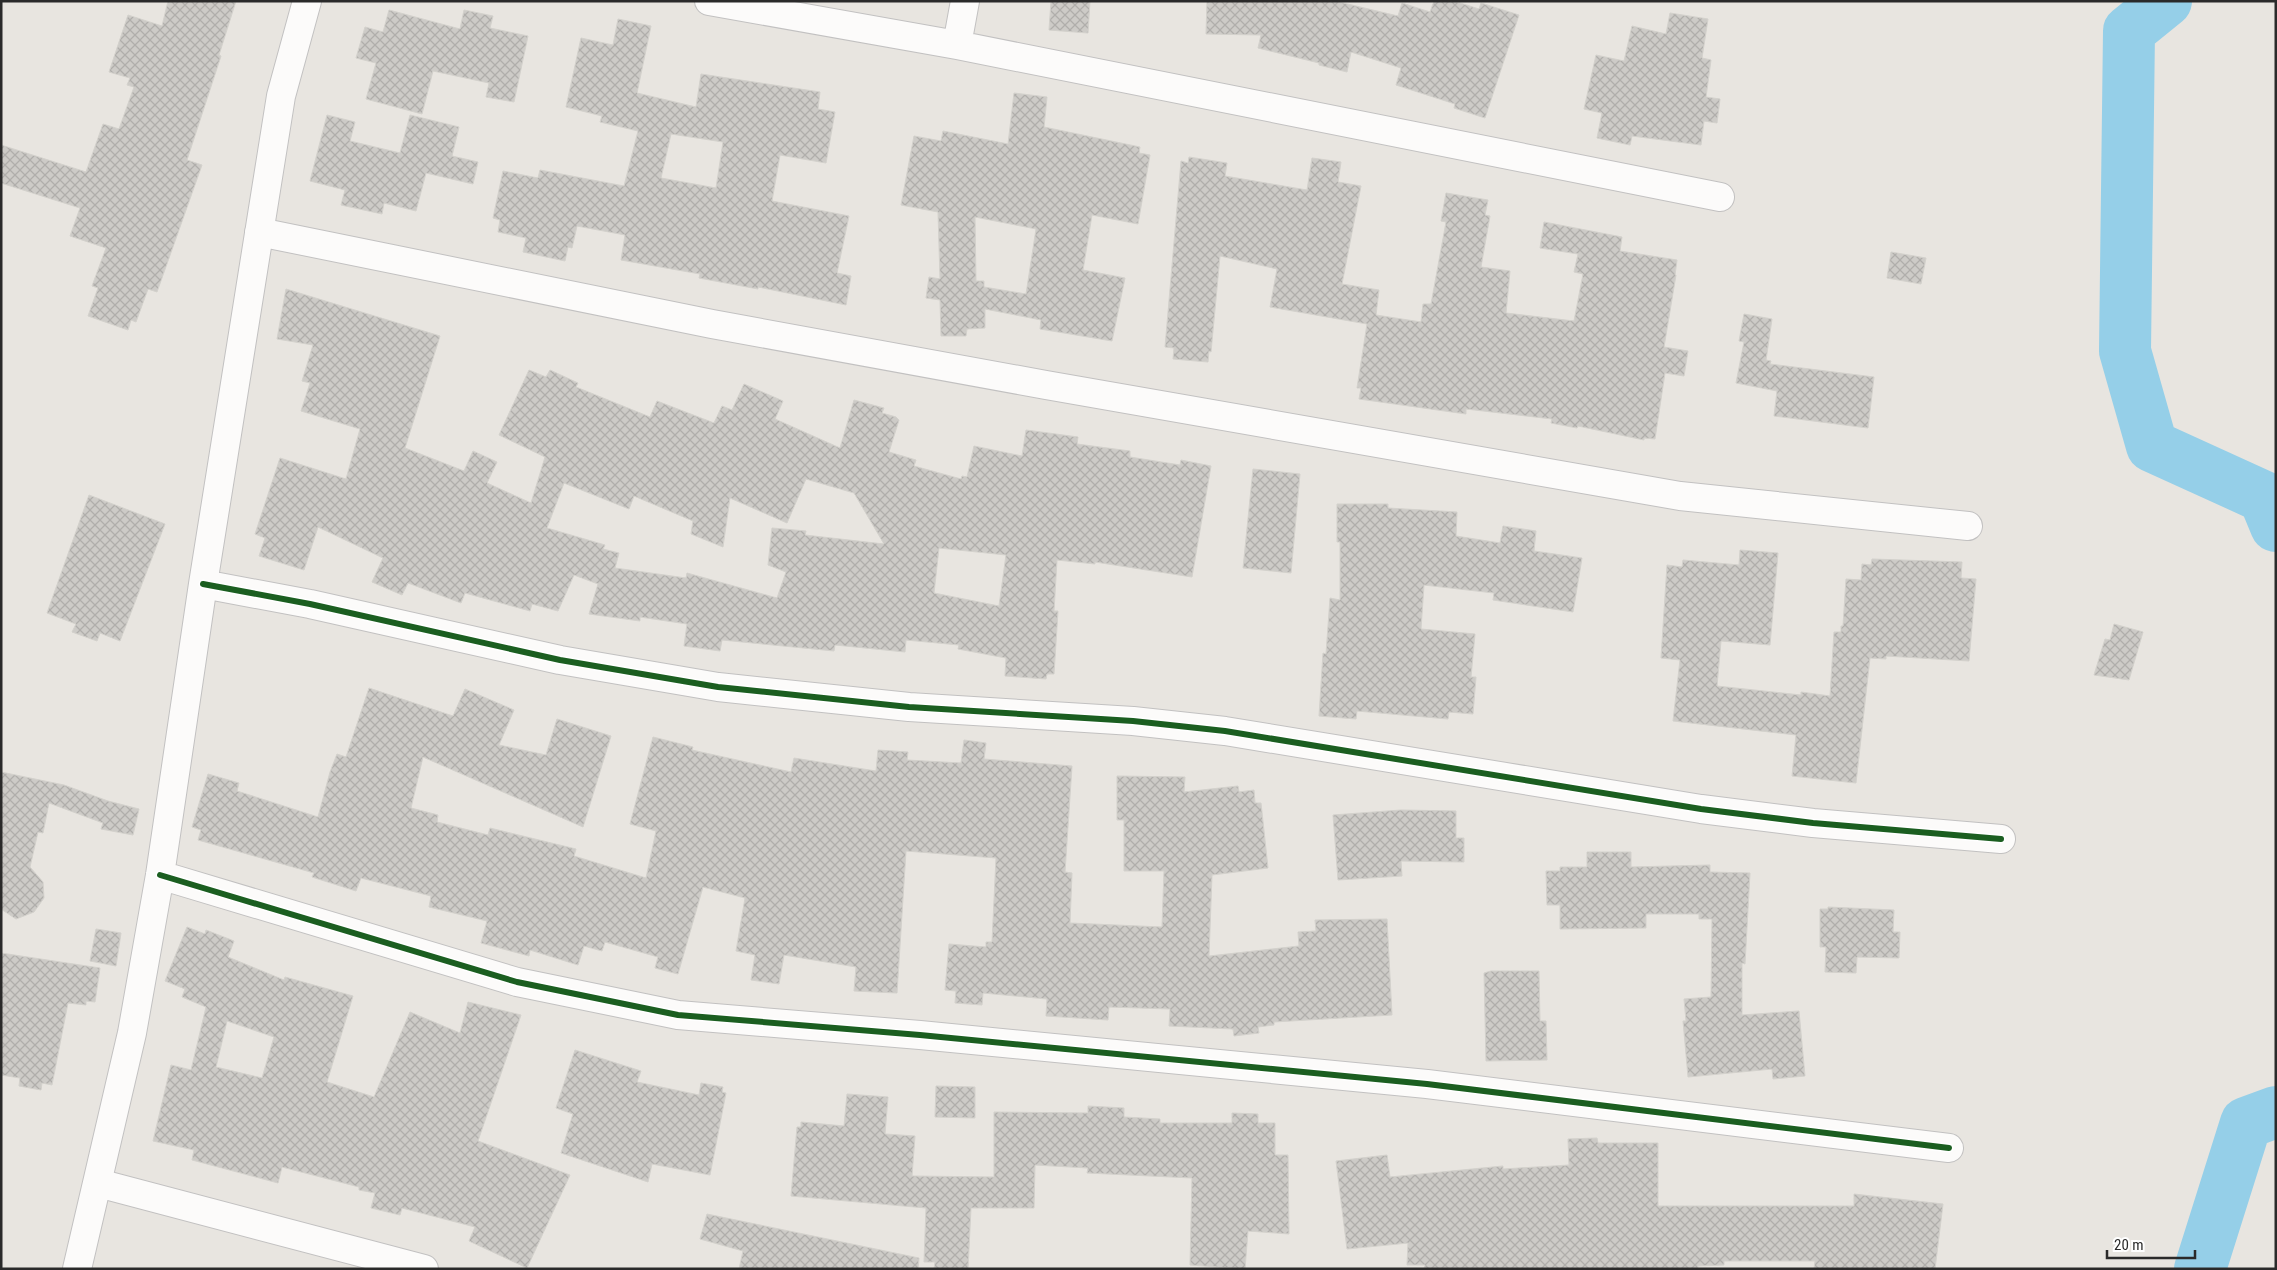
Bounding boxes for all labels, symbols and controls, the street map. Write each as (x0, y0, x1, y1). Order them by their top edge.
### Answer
scale bar (2107, 1228, 2194, 1260)
text: 20 m (2114, 1236, 2144, 1254)

